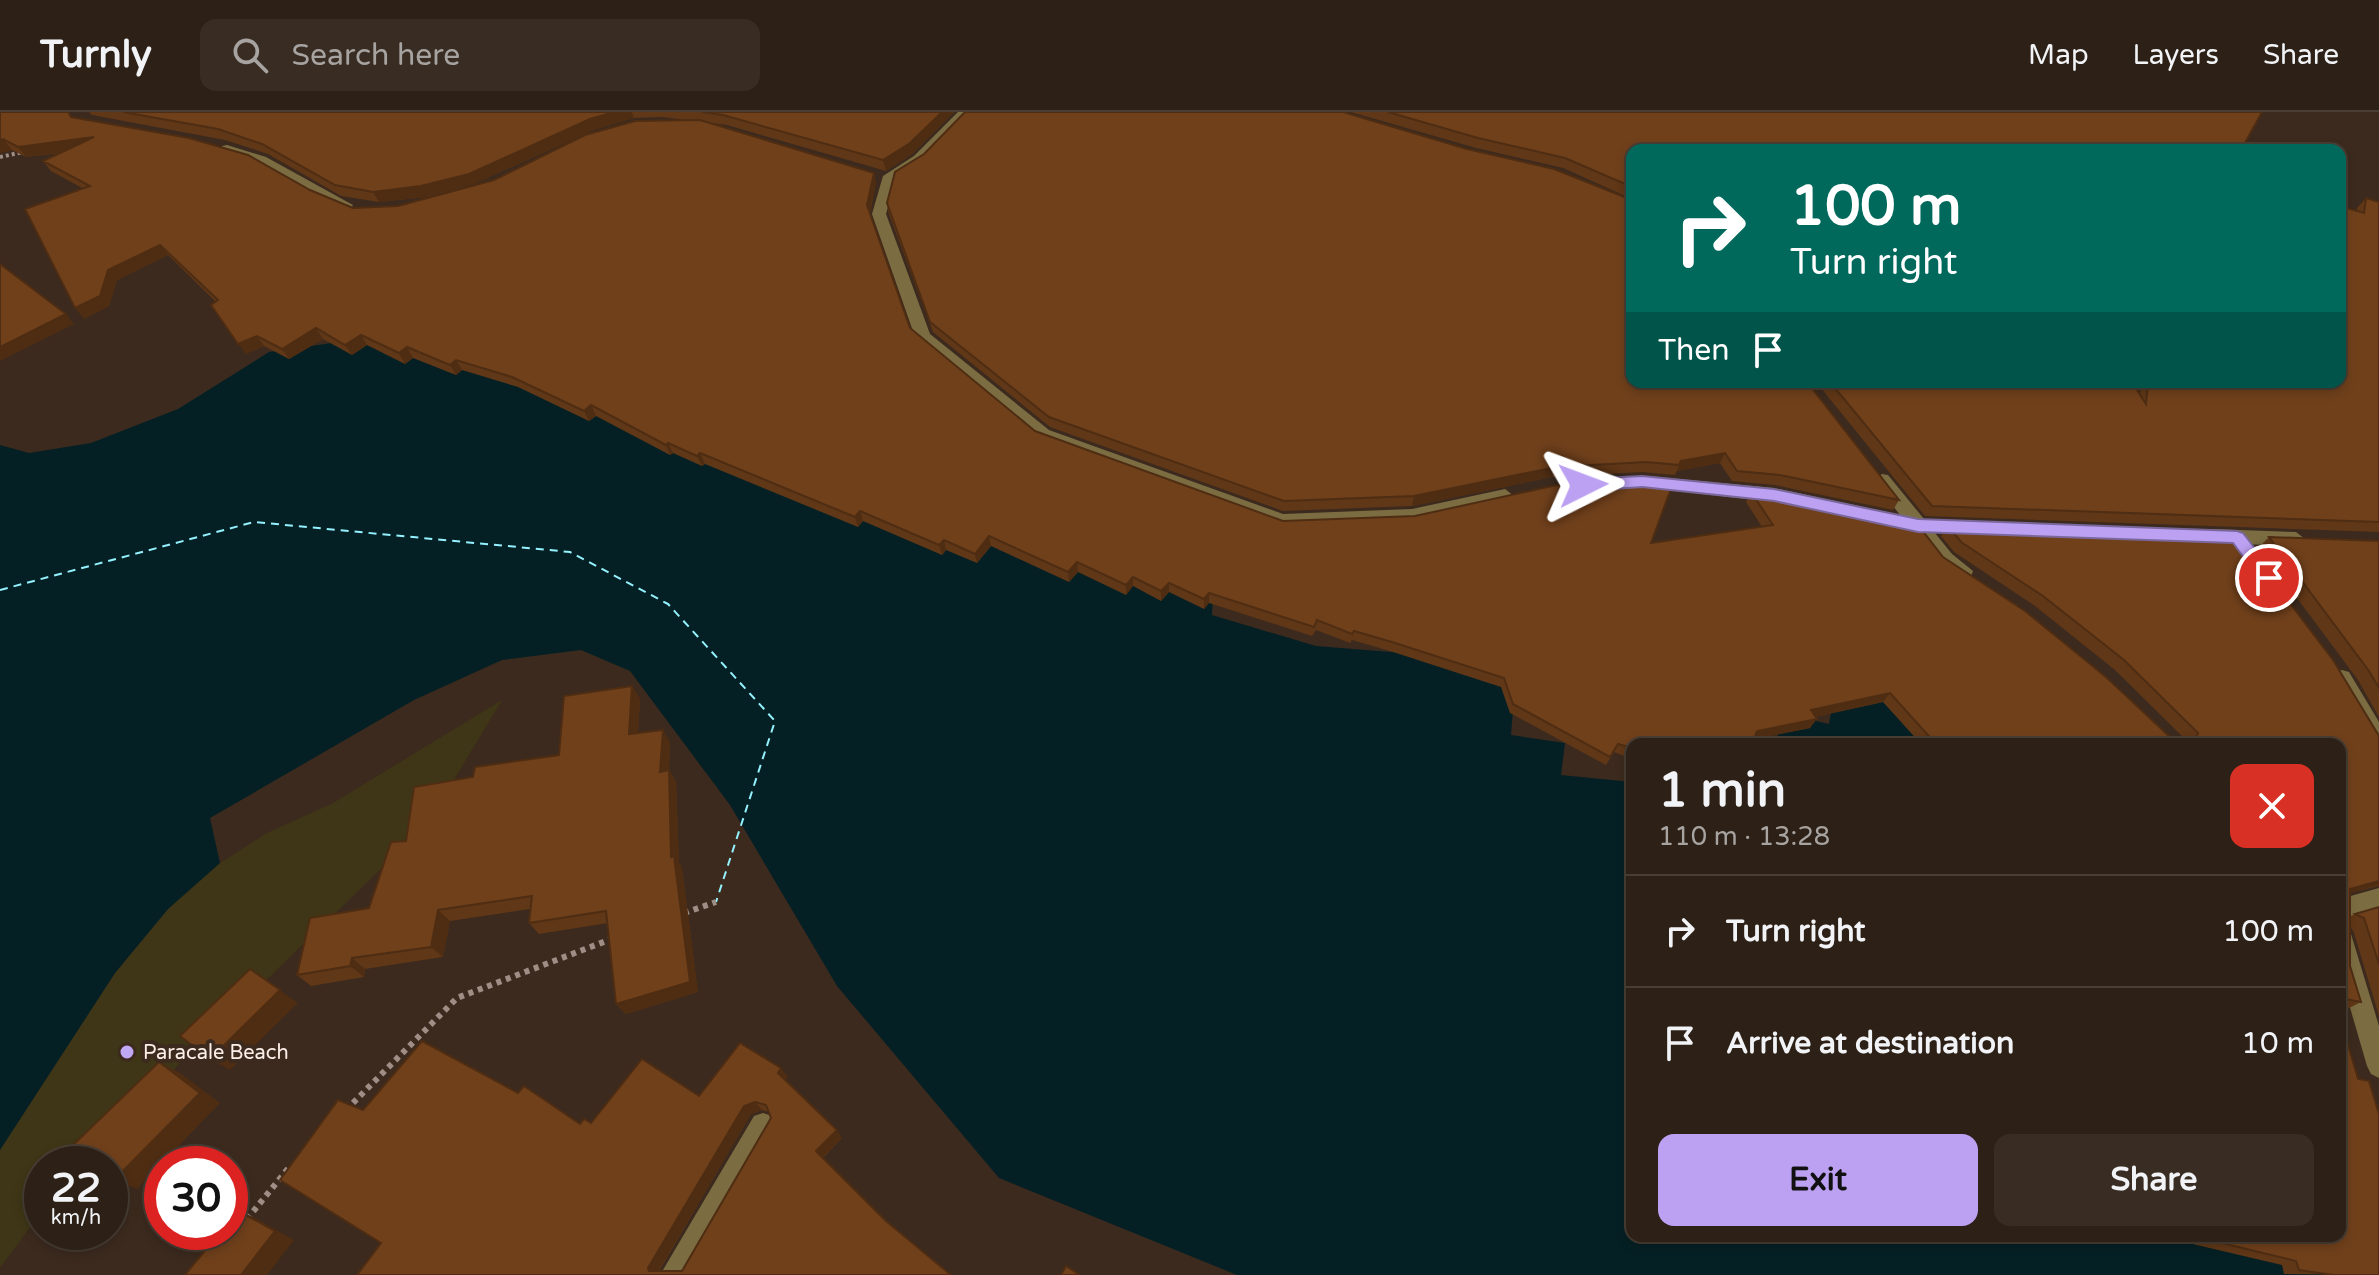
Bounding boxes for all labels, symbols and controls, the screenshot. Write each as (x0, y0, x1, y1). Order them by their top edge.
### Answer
search box (200, 19, 760, 91)
text: Turnly (40, 32, 152, 78)
icon: search (228, 33, 272, 77)
text: Search here (292, 37, 460, 74)
text: Map (2028, 38, 2089, 72)
text: Layers (2133, 38, 2219, 72)
text: Share (2263, 38, 2339, 72)
text: 100 m (1790, 173, 1961, 240)
icon: right (1658, 176, 1762, 280)
text: Turn right (1790, 241, 1957, 284)
icon: arrive (1746, 328, 1790, 372)
text: Then (1658, 332, 1730, 369)
position arrow (1541, 443, 1625, 527)
pin (2235, 544, 2303, 612)
icon: arrive (2247, 556, 2291, 600)
text: 1 min (1658, 762, 1786, 820)
button: close (2230, 764, 2314, 848)
text: 110 m · 13:28 (1658, 821, 1830, 852)
icon: right (1658, 909, 1702, 953)
text: Turn right (1726, 913, 1866, 950)
text: 100 m (2222, 913, 2314, 950)
icon: arrive (1658, 1021, 1702, 1065)
text: Arrive at destination (1726, 1025, 2014, 1062)
text: 10 m (2241, 1025, 2314, 1062)
place label: Paracale Beach (143, 1041, 289, 1065)
marker: Paracale Beach (118, 1043, 136, 1061)
button: Exit (1658, 1134, 1978, 1226)
button: Share (1994, 1134, 2314, 1226)
speed limit sign: 30 (144, 1146, 248, 1250)
text: 22 (51, 1164, 101, 1212)
text: km/h (51, 1206, 101, 1230)

